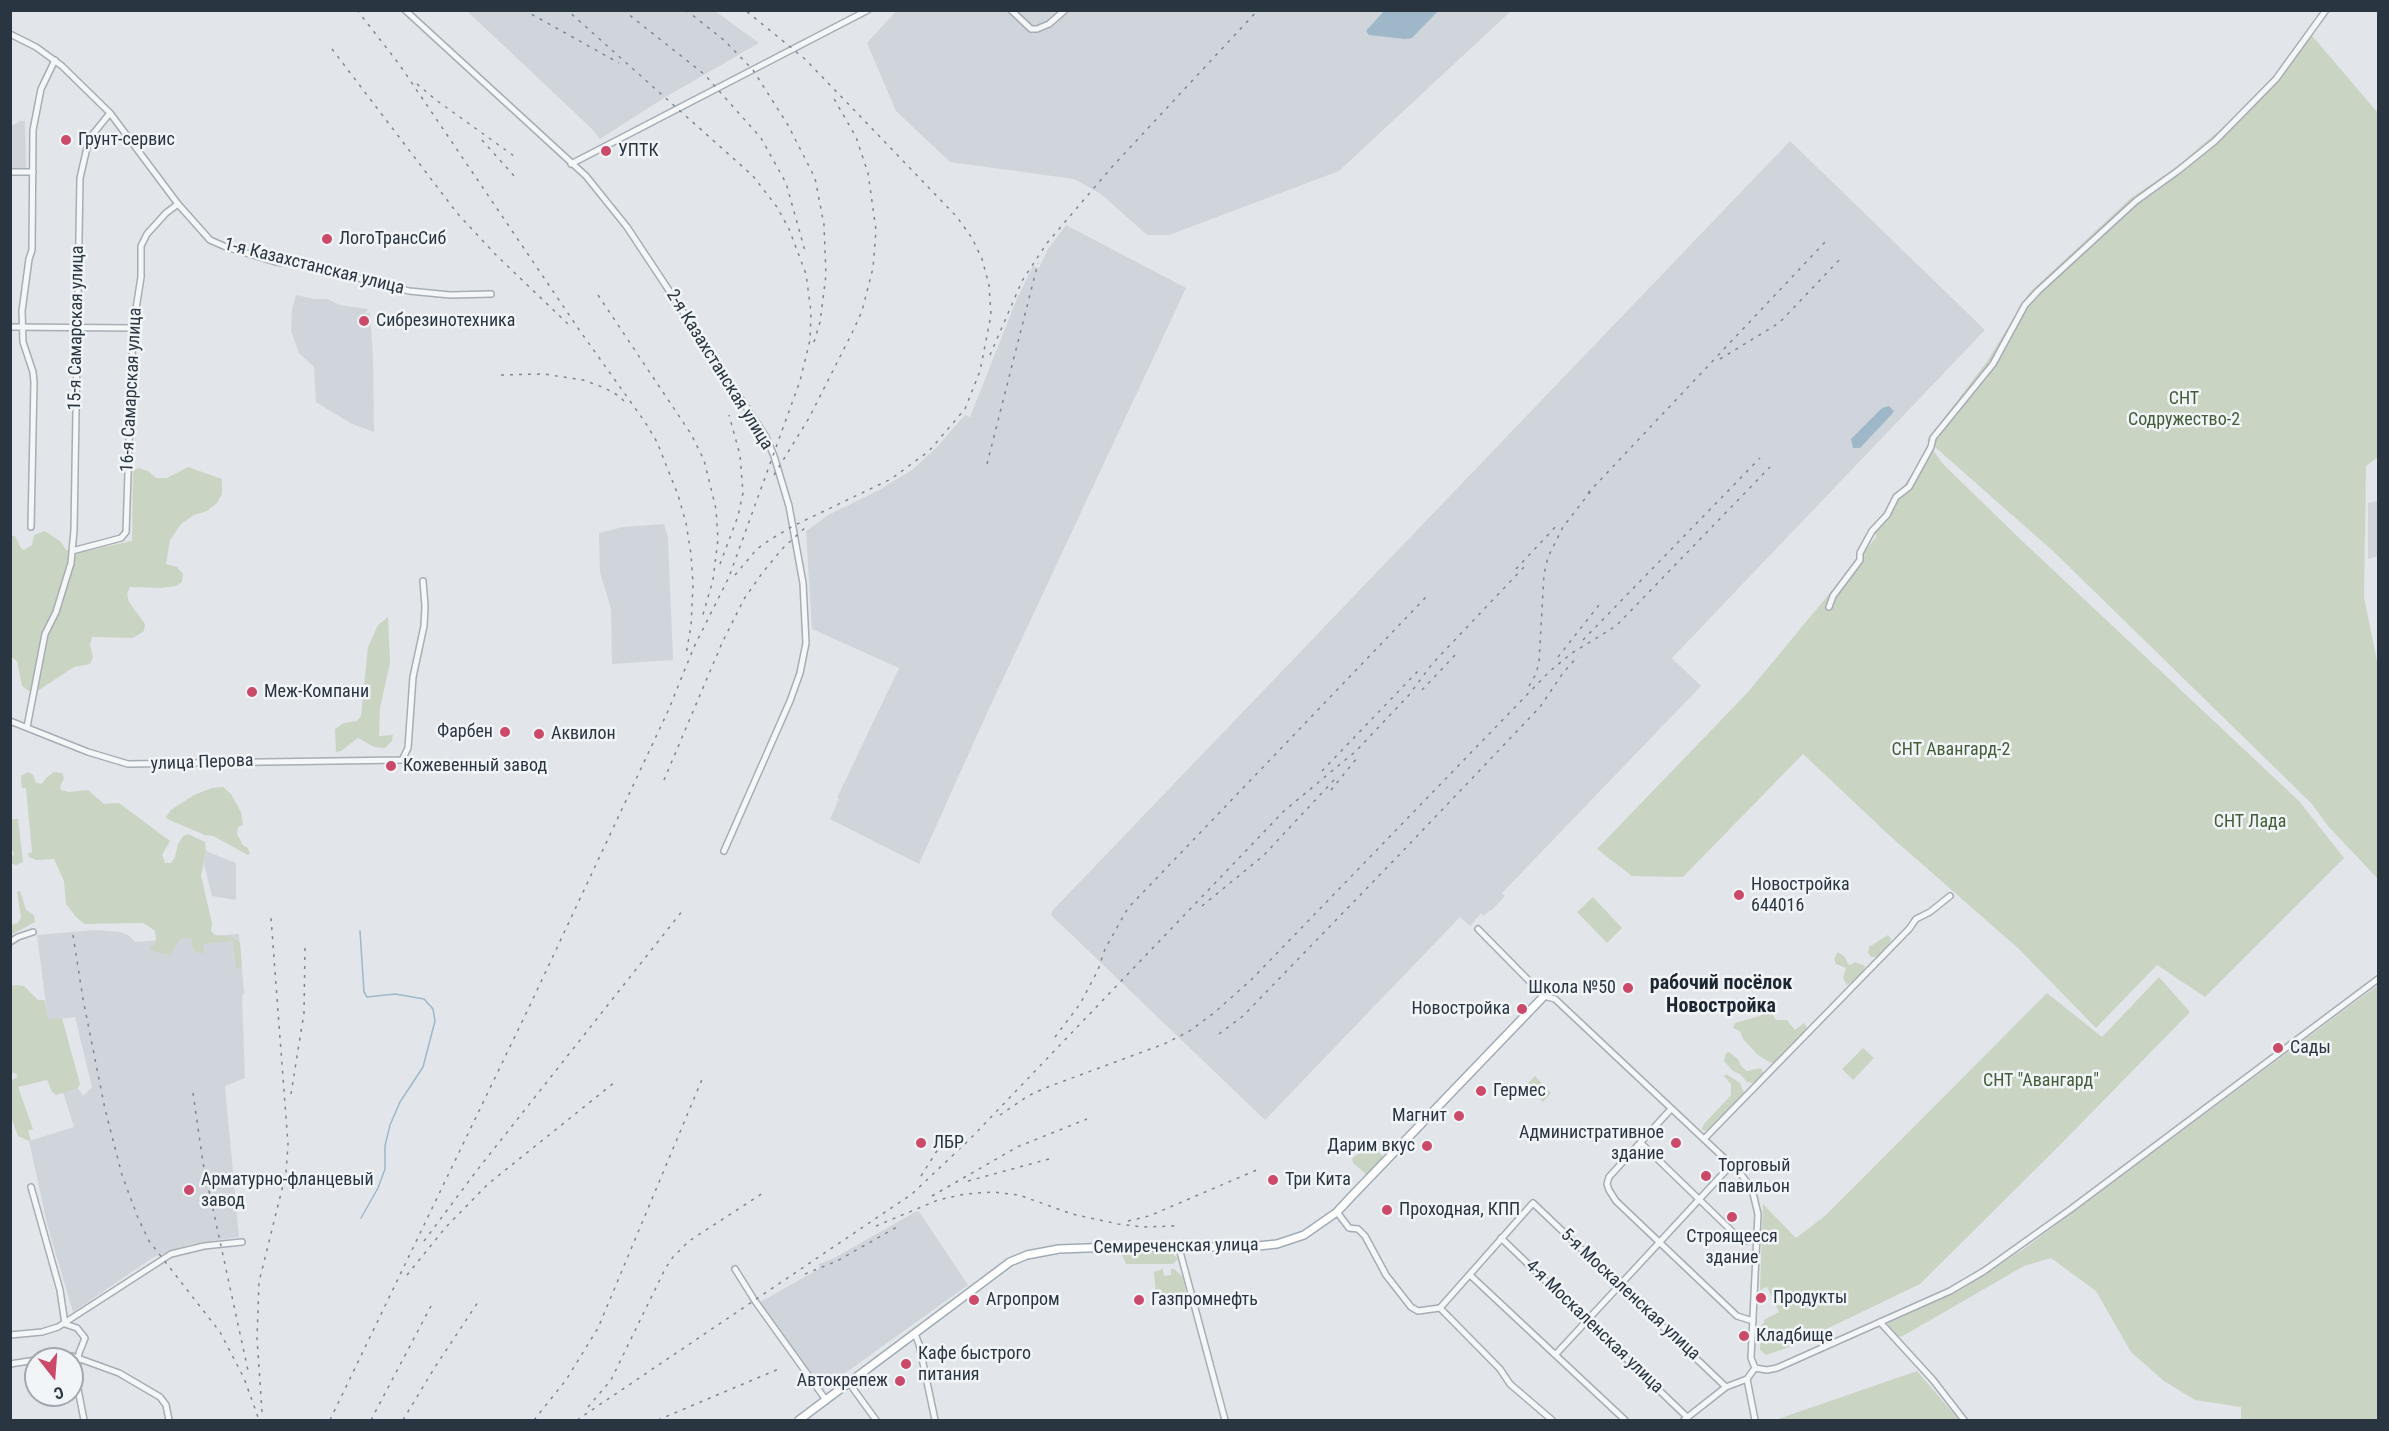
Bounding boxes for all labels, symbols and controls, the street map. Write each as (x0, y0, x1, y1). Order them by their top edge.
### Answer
place label: Грунт-сервис (78, 129, 175, 151)
marker: Грунт-сервис (59, 133, 73, 147)
place label: УПТК (618, 140, 658, 162)
marker: УПТК (599, 144, 613, 158)
place label: ЛогоТрансСиб (339, 228, 446, 250)
marker: ЛогоТрансСиб (320, 232, 334, 246)
street label: 1-я Казахстанская улица (222, 234, 406, 300)
street label: 15-я Самарская улица (65, 245, 89, 411)
street label: 2-я Казахстанская улица (661, 286, 777, 454)
street label: 16-я Самарская улица (117, 307, 147, 473)
place label: Сибрезинотехника (376, 310, 515, 332)
marker: Сибрезинотехника (357, 314, 371, 328)
park label: СНТ Содружество-2 (2128, 388, 2240, 430)
place label: Меж-Компани (264, 681, 369, 703)
marker: Меж-Компани (245, 685, 259, 699)
place label: Фарбен (437, 721, 493, 743)
place label: Аквилон (551, 723, 616, 745)
marker: Фарбен (498, 725, 512, 739)
marker: Аквилон (532, 727, 546, 741)
park label: СНТ Авангард-2 (1892, 739, 2010, 761)
street label: улица Перова (150, 750, 254, 776)
place label: Кожевенный завод (403, 755, 547, 777)
marker: Кожевенный завод (384, 759, 398, 773)
park label: СНТ Лада (2214, 811, 2286, 833)
place label: Новостройка 644016 (1751, 874, 1850, 916)
marker: Новостройка 644016 (1732, 888, 1746, 902)
district label: рабочий посёлок Новостройка (1650, 972, 1792, 1019)
place label: Школа №50 (1528, 977, 1616, 999)
marker: Школа №50 (1621, 981, 1635, 995)
place label: Новостройка (1411, 998, 1510, 1020)
marker: Новостройка (1515, 1002, 1529, 1016)
place label: Сады (2290, 1037, 2331, 1059)
marker: Сады (2271, 1041, 2285, 1055)
park label: СНТ "Авангард" (1983, 1070, 2099, 1092)
place label: Гермес (1493, 1080, 1546, 1102)
marker: Гермес (1474, 1084, 1488, 1098)
place label: Магнит (1392, 1105, 1447, 1127)
marker: Магнит (1452, 1109, 1466, 1123)
place label: Административное здание (1519, 1122, 1664, 1164)
place label: ЛБР (933, 1132, 964, 1154)
place label: Дарим вкус (1327, 1135, 1415, 1157)
marker: ЛБР (914, 1136, 928, 1150)
marker: Административное здание (1669, 1136, 1683, 1150)
marker: Дарим вкус (1420, 1139, 1434, 1153)
place label: Торговый павильон (1718, 1155, 1790, 1198)
place label: Арматурно-фланцевый завод (201, 1169, 374, 1212)
place label: Три Кита (1285, 1169, 1351, 1191)
marker: Торговый павильон (1699, 1169, 1713, 1183)
marker: Три Кита (1266, 1173, 1280, 1187)
marker: Арматурно-фланцевый завод (182, 1183, 196, 1197)
place label: Проходная, КПП (1399, 1199, 1520, 1221)
marker: Проходная, КПП (1380, 1203, 1394, 1217)
marker: Строящееся здание (1725, 1210, 1739, 1224)
street label: 5-я Москаленская улица (1556, 1225, 1704, 1365)
place label: Строящееся здание (1686, 1226, 1778, 1268)
street label: Семиреченская улица (1093, 1235, 1259, 1259)
street label: 4-я Москаленская улица (1521, 1256, 1667, 1398)
place label: Продукты (1773, 1287, 1847, 1309)
place label: Агропром (986, 1289, 1060, 1311)
place label: Газпромнефть (1151, 1289, 1258, 1311)
marker: Продукты (1754, 1291, 1768, 1305)
marker: Агропром (967, 1293, 981, 1307)
marker: Газпромнефть (1132, 1293, 1146, 1307)
place label: Кладбище (1756, 1325, 1833, 1347)
marker: Кладбище (1737, 1329, 1751, 1343)
place label: Кафе быстрого питания (918, 1343, 1031, 1386)
north arrow (24, 1347, 84, 1407)
marker: Кафе быстрого питания (899, 1357, 913, 1371)
place label: Автокрепеж (797, 1370, 888, 1392)
marker: Автокрепеж (893, 1374, 907, 1388)
text: С (52, 1382, 66, 1403)

